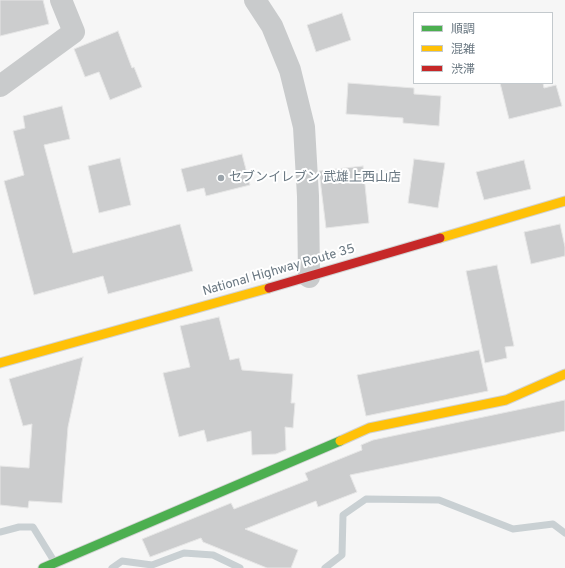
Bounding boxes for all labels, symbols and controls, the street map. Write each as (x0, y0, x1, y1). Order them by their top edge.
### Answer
legend (413, 12, 553, 84)
text: 順調 (451, 22, 475, 38)
text: 混雑 (451, 42, 475, 58)
text: 渋滞 (451, 62, 475, 78)
place label: セブンイレブン 武雄上西山店 (229, 170, 401, 186)
marker: セブンイレブン 武雄上西山店 (216, 173, 226, 183)
street label: National Highway Route 35 (201, 242, 357, 300)

